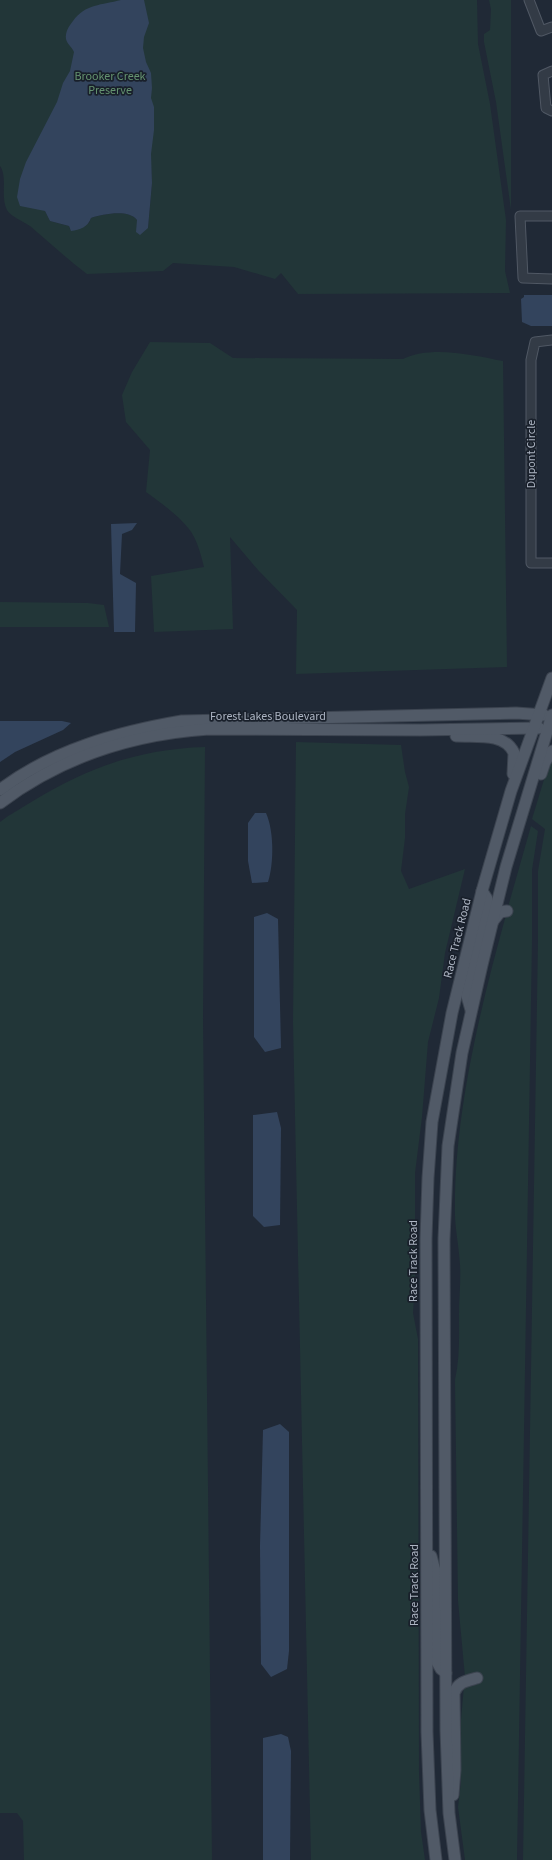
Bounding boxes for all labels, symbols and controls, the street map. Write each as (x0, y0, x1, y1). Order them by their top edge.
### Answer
park label: Brooker Creek Preserve (74, 68, 146, 99)
street label: Dupont Circle (523, 420, 540, 488)
street label: Forest Lakes Boulevard (210, 708, 326, 725)
street label: Race Track Road (439, 896, 476, 980)
street label: Race Track Road (405, 1220, 422, 1302)
street label: Race Track Road (406, 1544, 423, 1626)

